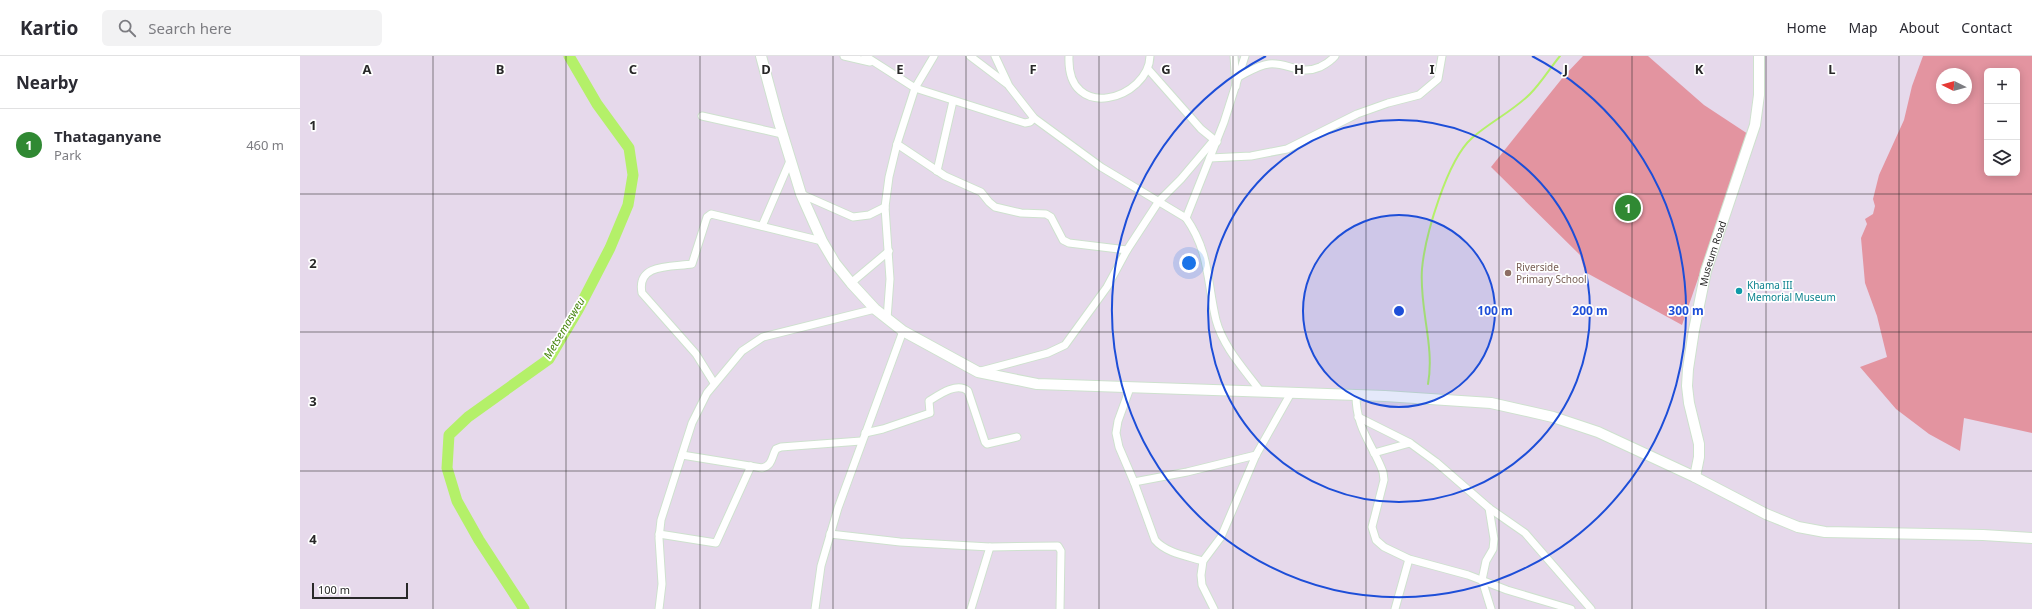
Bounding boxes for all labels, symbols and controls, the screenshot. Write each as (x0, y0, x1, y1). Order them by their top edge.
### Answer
search box (102, 10, 382, 46)
text: Kartio (20, 15, 78, 41)
icon: search (116, 17, 138, 39)
text: Search here (148, 18, 232, 38)
text: Home (1787, 18, 1826, 37)
text: Map (1848, 18, 1878, 37)
text: About (1900, 18, 1939, 37)
text: Contact (1961, 18, 2012, 37)
text: A (363, 60, 372, 78)
text: B (496, 60, 504, 78)
text: C (629, 60, 637, 78)
text: D (761, 60, 771, 78)
text: E (896, 60, 904, 78)
text: F (1029, 60, 1037, 78)
text: G (1161, 60, 1171, 78)
text: H (1294, 60, 1304, 78)
text: I (1429, 60, 1435, 78)
text: J (1563, 60, 1568, 78)
text: K (1695, 60, 1704, 78)
text: L (1828, 60, 1836, 78)
north arrow (1936, 68, 1972, 104)
map controls (1984, 68, 2020, 176)
button: + (1984, 68, 2020, 104)
text: Nearby (16, 71, 78, 94)
button: − (1984, 104, 2020, 140)
text: 1 (309, 116, 317, 134)
text: Thataganyane (54, 126, 161, 146)
text: 1 (25, 136, 33, 154)
text: 460 m (246, 136, 284, 154)
button: layers (1984, 140, 2020, 176)
text: Park (54, 146, 81, 164)
pin: 1 (1615, 193, 1641, 223)
street label: Museum Road (1696, 219, 1729, 287)
your location (1179, 253, 1199, 273)
text: 2 (309, 254, 317, 272)
place label: Riverside Primary School (1516, 260, 1587, 286)
marker: Riverside Primary School (1503, 268, 1513, 278)
place label: Khama III Memorial Museum (1747, 278, 1836, 304)
marker: Khama III Memorial Museum (1734, 286, 1744, 296)
water label: Metsemasweu (539, 294, 588, 361)
text: 100 m (1477, 302, 1513, 319)
text: 200 m (1572, 302, 1608, 319)
text: 300 m (1668, 302, 1704, 319)
centre of rings (1392, 304, 1406, 318)
text: 3 (309, 392, 317, 410)
text: 4 (309, 530, 317, 548)
scale bar (312, 581, 408, 600)
text: 100 m (318, 582, 350, 597)

